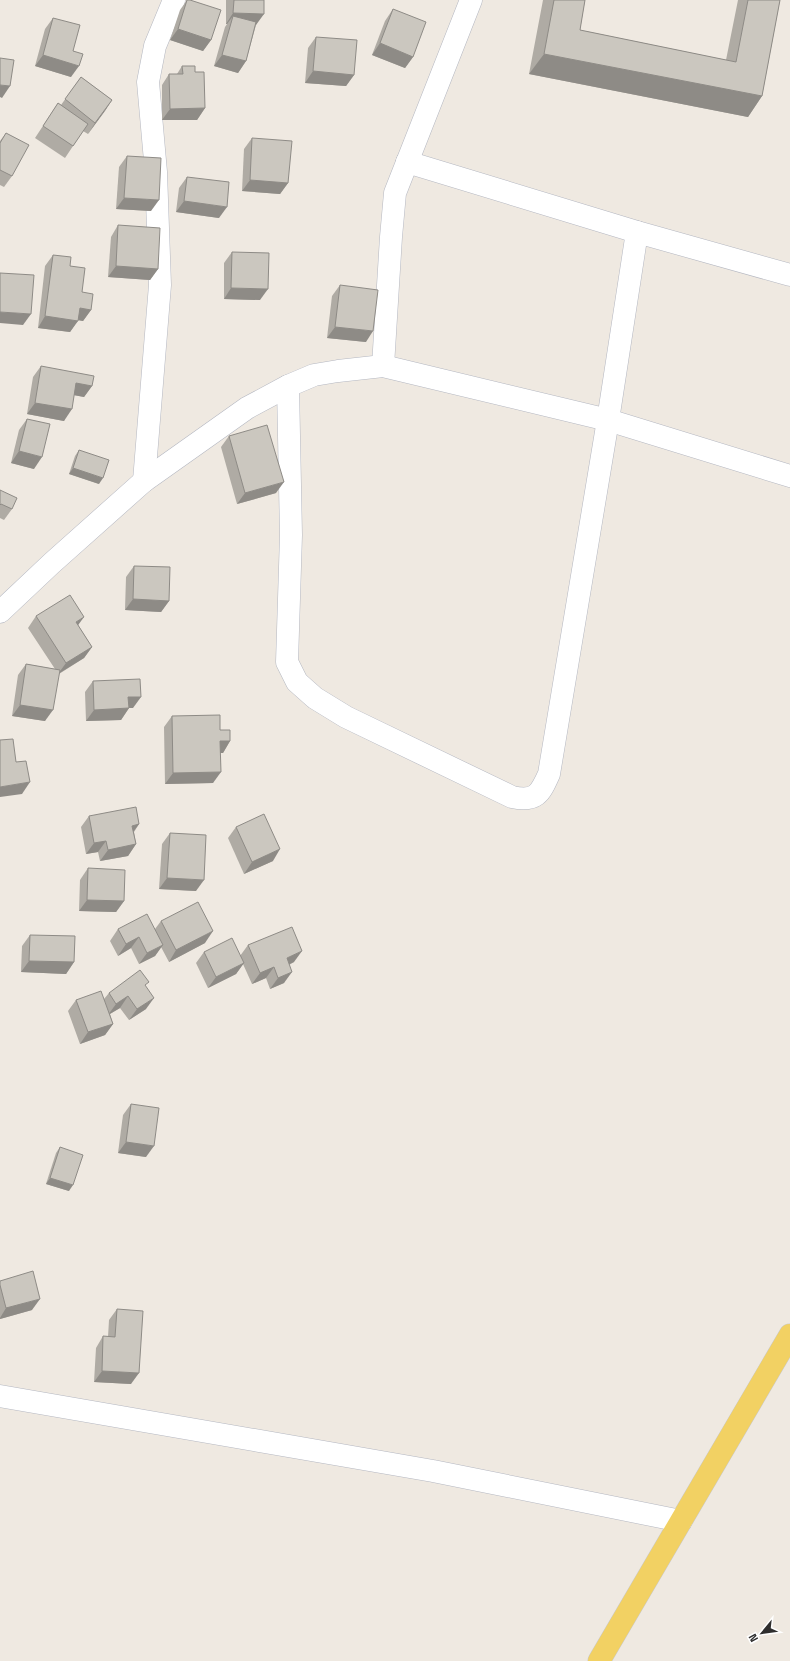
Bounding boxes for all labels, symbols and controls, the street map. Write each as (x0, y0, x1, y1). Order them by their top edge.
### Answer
north arrow (742, 1613, 782, 1653)
text: N (745, 1631, 761, 1644)

